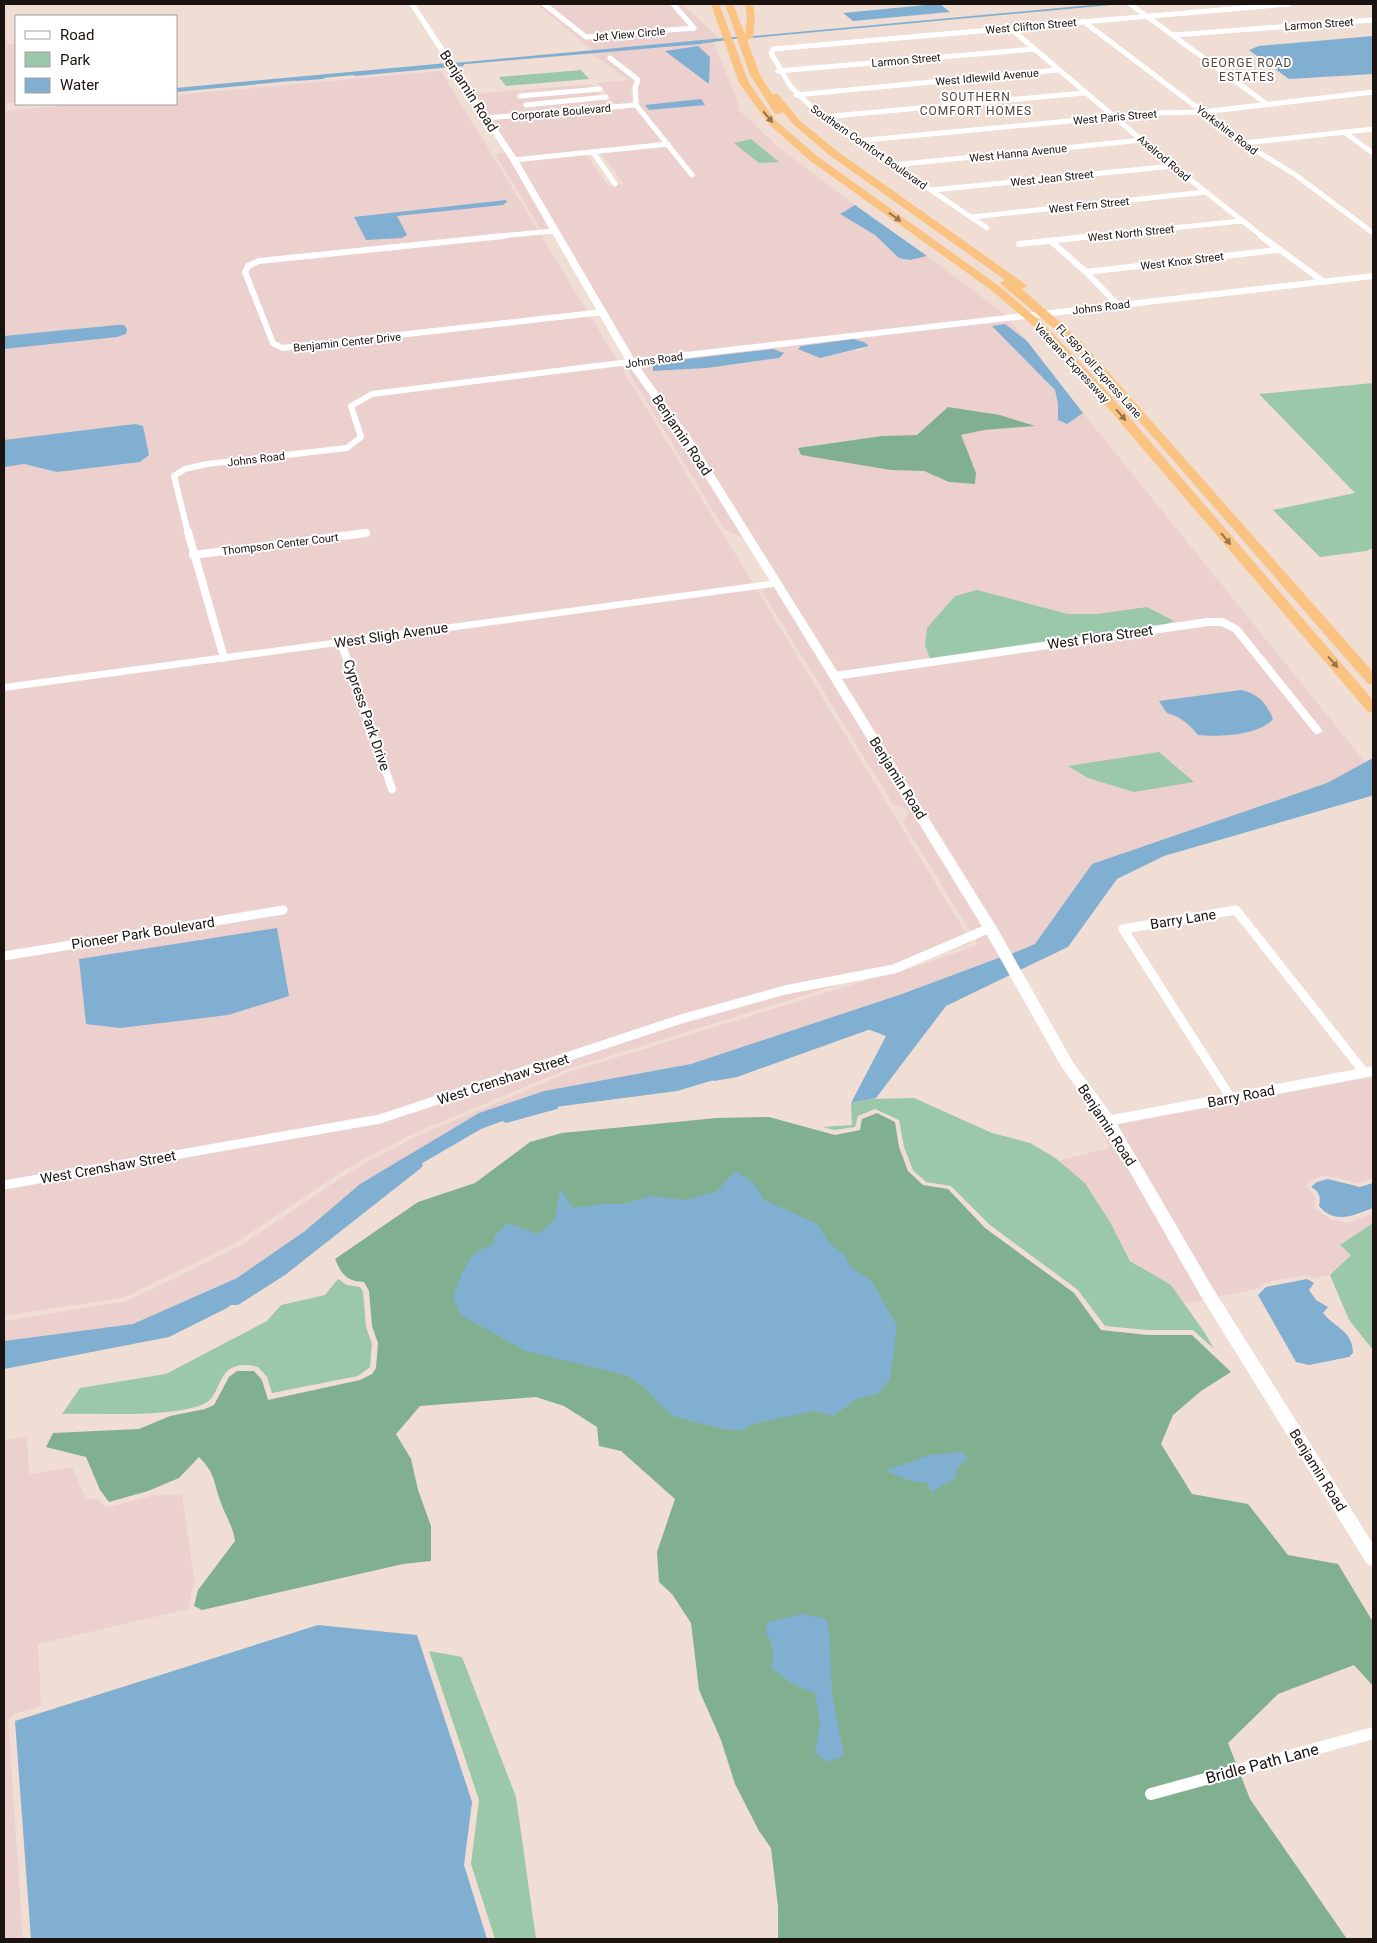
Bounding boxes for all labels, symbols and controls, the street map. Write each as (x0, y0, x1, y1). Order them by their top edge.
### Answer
legend (15, 15, 178, 105)
street label: West Clifton Street (985, 16, 1078, 37)
street label: Larmon Street (1284, 16, 1354, 33)
street label: Jet View Circle (592, 25, 666, 44)
text: Road (60, 26, 94, 44)
street label: Benjamin Road (437, 47, 501, 135)
text: Park (60, 51, 91, 69)
street label: Larmon Street (871, 51, 942, 70)
district label: GEORGE ROAD ESTATES (1202, 56, 1292, 84)
street label: West Idlewild Avenue (935, 66, 1039, 88)
text: Water (60, 76, 99, 94)
district label: SOUTHERN COMFORT HOMES (920, 90, 1032, 118)
street label: Corporate Boulevard (511, 102, 611, 123)
street label: Southern Comfort Boulevard (808, 102, 929, 193)
street label: Yorkshire Road (1193, 103, 1260, 158)
street label: West Paris Street (1073, 107, 1158, 128)
one-way arrow (762, 110, 773, 123)
street label: Axelrod Road (1135, 132, 1193, 184)
street label: West Hanna Avenue (969, 142, 1068, 165)
street label: West Jean Street (1010, 168, 1094, 189)
street label: West Fern Street (1048, 195, 1130, 216)
one-way arrow (889, 211, 902, 221)
street label: West North Street (1087, 222, 1175, 245)
street label: West Knox Street (1140, 250, 1225, 273)
street label: Johns Road (1071, 298, 1131, 317)
street label: Veterans Expressway (1031, 321, 1112, 406)
street label: FL 589 Toll Express Lane (1053, 322, 1144, 421)
street label: Benjamin Center Drive (293, 330, 402, 355)
street label: Johns Road (624, 350, 684, 371)
street label: Benjamin Road (649, 392, 715, 478)
one-way arrow (1115, 409, 1126, 422)
street label: Johns Road (226, 450, 286, 469)
street label: Thompson Center Court (221, 531, 340, 558)
one-way arrow (1220, 533, 1231, 546)
street label: West Sligh Avenue (333, 619, 449, 651)
street label: West Flora Street (1046, 622, 1154, 652)
one-way arrow (1327, 655, 1338, 668)
street label: Cypress Park Drive (340, 657, 394, 773)
street label: Benjamin Road (866, 734, 930, 822)
street label: Barry Lane (1149, 906, 1217, 932)
street label: Pioneer Park Boulevard (70, 914, 216, 952)
street label: West Crenshaw Street (435, 1050, 571, 1108)
street label: Benjamin Road (1075, 1081, 1139, 1169)
street label: Barry Road (1206, 1082, 1276, 1110)
street label: West Crenshaw Street (39, 1147, 177, 1187)
street label: Benjamin Road (1286, 1426, 1350, 1514)
street label: Bridle Path Lane (1204, 1739, 1321, 1788)

